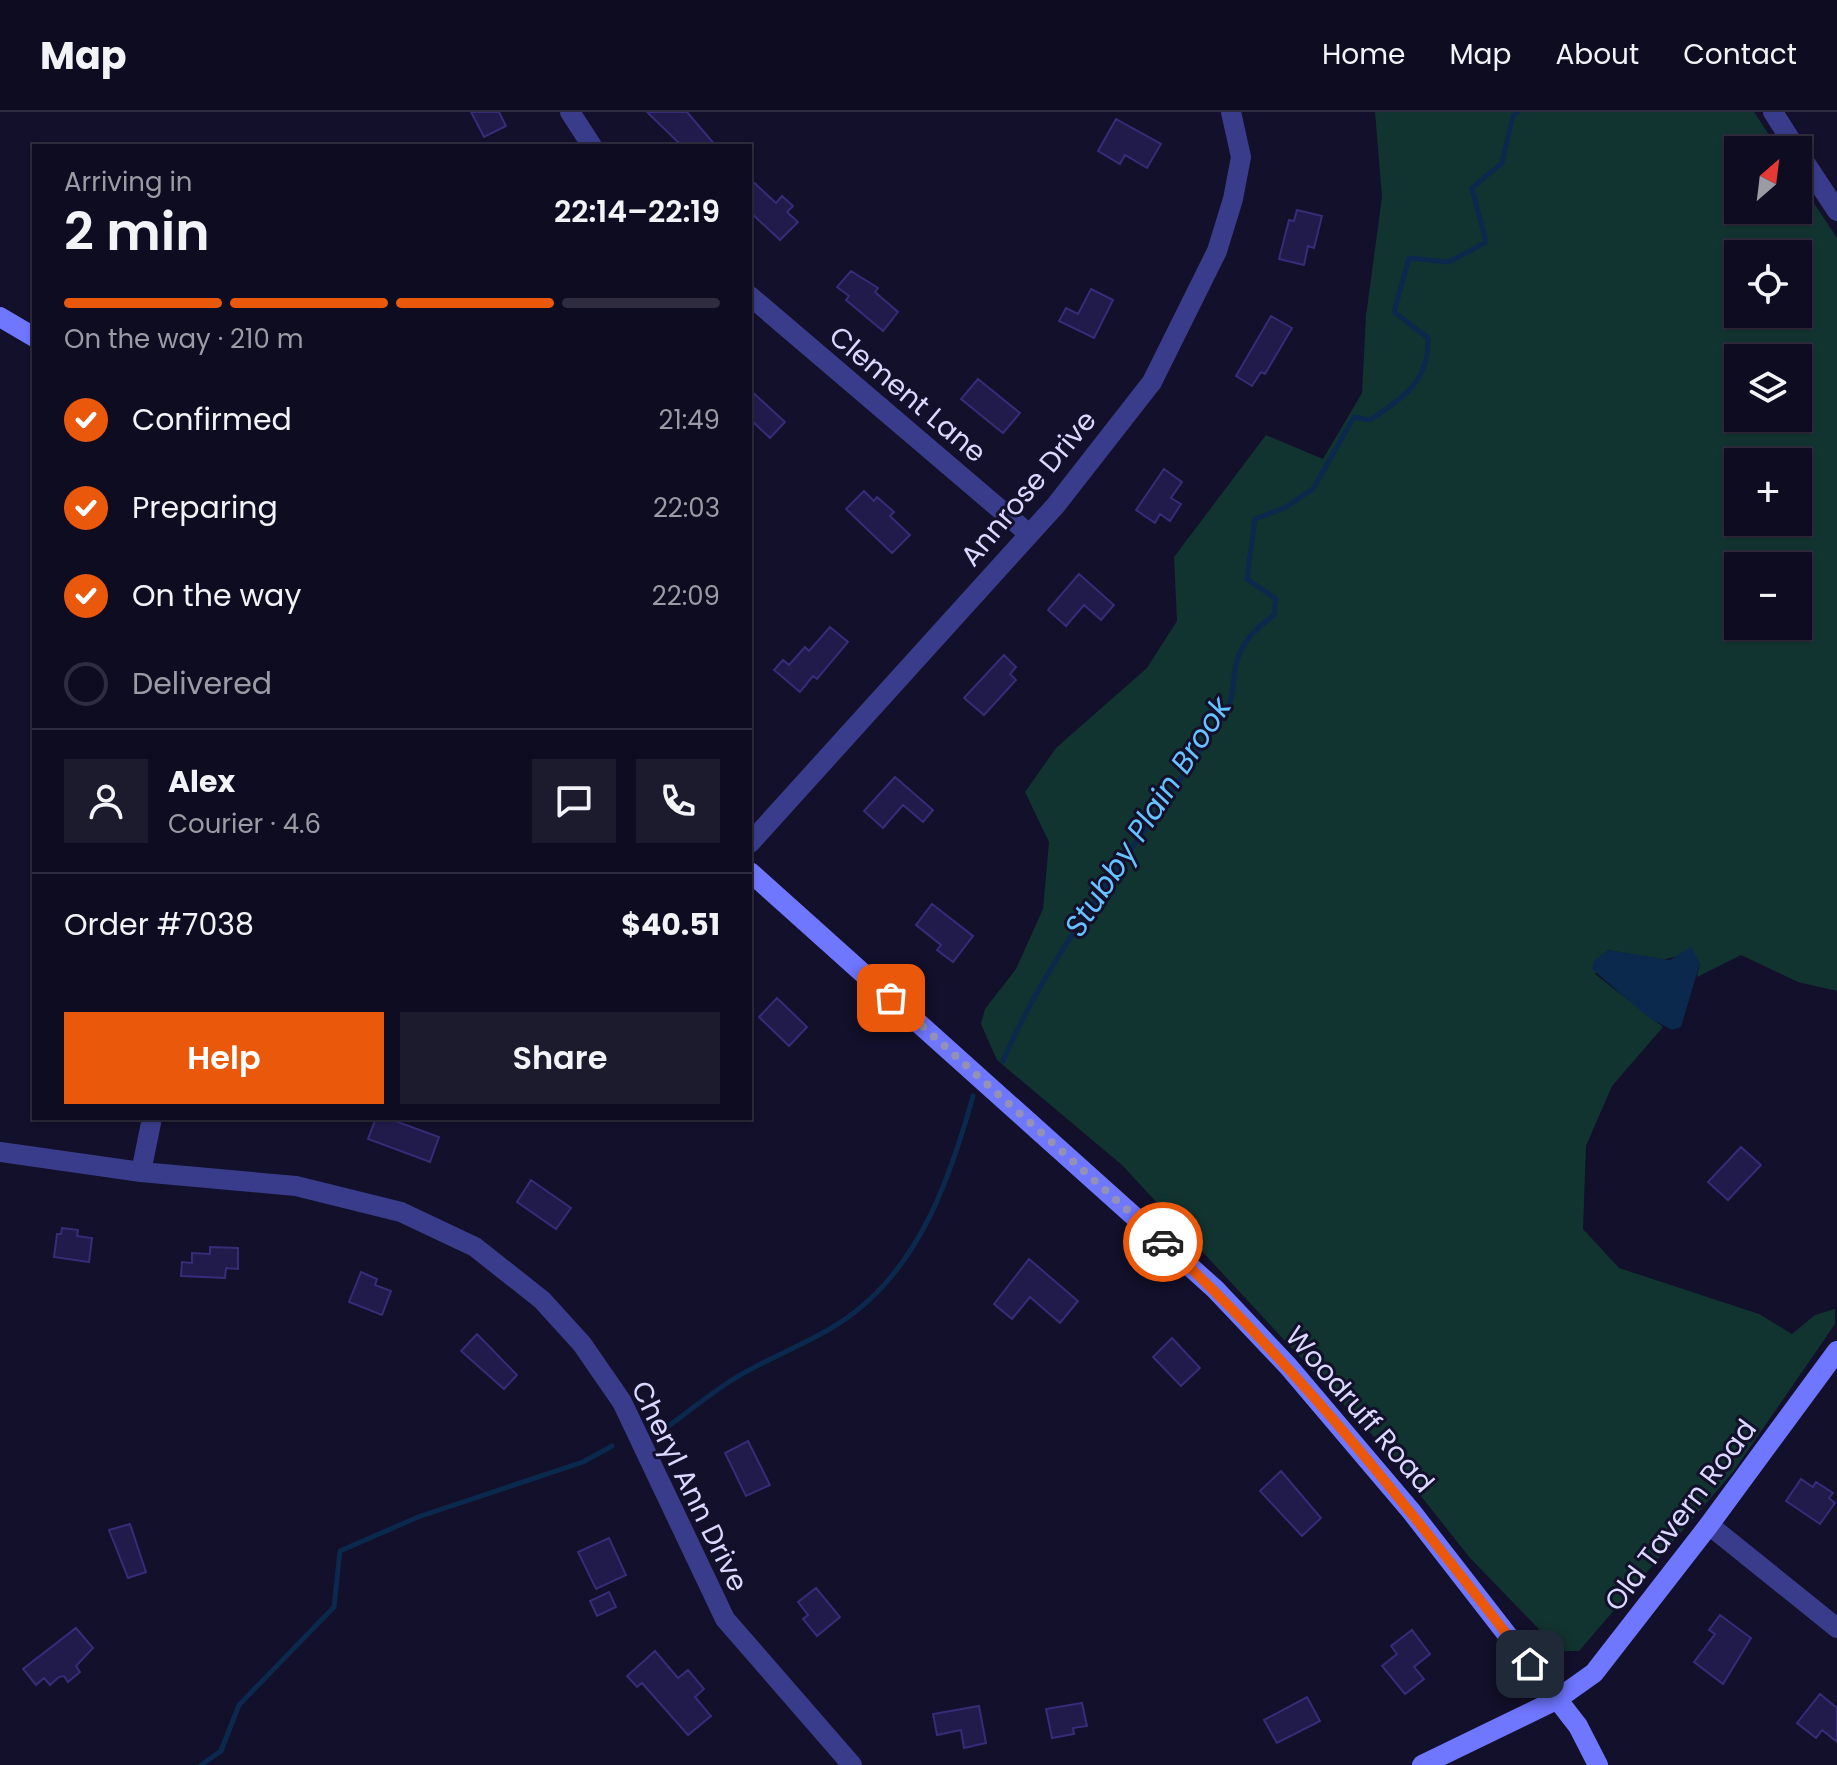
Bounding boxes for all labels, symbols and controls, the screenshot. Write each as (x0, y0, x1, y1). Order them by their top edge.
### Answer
text: Map (40, 29, 127, 82)
text: Home (1322, 35, 1405, 74)
text: Map (1449, 35, 1511, 74)
text: About (1555, 35, 1639, 74)
text: Contact (1683, 35, 1797, 74)
north arrow (1724, 136, 1812, 224)
map controls (1724, 136, 1812, 640)
text: Arriving in (64, 164, 193, 200)
text: 22:14–22:19 (554, 190, 720, 233)
text: 2 min (64, 195, 210, 268)
button: locate (1724, 240, 1812, 328)
street label: Clement Lane (821, 317, 995, 472)
text: On the way · 210 m (64, 321, 303, 357)
button: layers (1724, 344, 1812, 432)
icon: check (64, 398, 108, 442)
text: Confirmed (132, 398, 292, 441)
text: 21:49 (658, 402, 720, 438)
street label: Annrose Drive (952, 402, 1105, 575)
button: + (1724, 448, 1812, 536)
icon: check (64, 486, 108, 530)
text: Preparing (132, 486, 278, 529)
text: 22:03 (653, 490, 720, 526)
button: − (1724, 552, 1812, 640)
icon: check (64, 574, 108, 618)
text: On the way (132, 574, 301, 617)
text: 22:09 (652, 578, 720, 614)
text: Delivered (132, 662, 272, 705)
water label: Stubby Plain Brook (1054, 687, 1242, 945)
button: person (64, 759, 148, 843)
button: chat (532, 759, 616, 843)
button: phone (636, 759, 720, 843)
text: Alex (168, 760, 235, 803)
text: Courier · 4.6 (168, 806, 321, 842)
text: Order #7038 (64, 903, 254, 946)
text: $40.51 (621, 903, 720, 946)
pin (857, 964, 925, 1032)
icon: bag (869, 976, 913, 1020)
button: Help (64, 1012, 384, 1104)
button: Share (400, 1012, 720, 1104)
courier (1123, 1202, 1203, 1282)
icon: car (1141, 1220, 1185, 1264)
street label: Woodruff Road (1276, 1318, 1443, 1501)
street label: Cheryl Ann Drive (622, 1374, 757, 1598)
street label: Old Tavern Road (1595, 1411, 1766, 1619)
pin (1496, 1630, 1564, 1698)
icon: home (1508, 1642, 1552, 1686)

